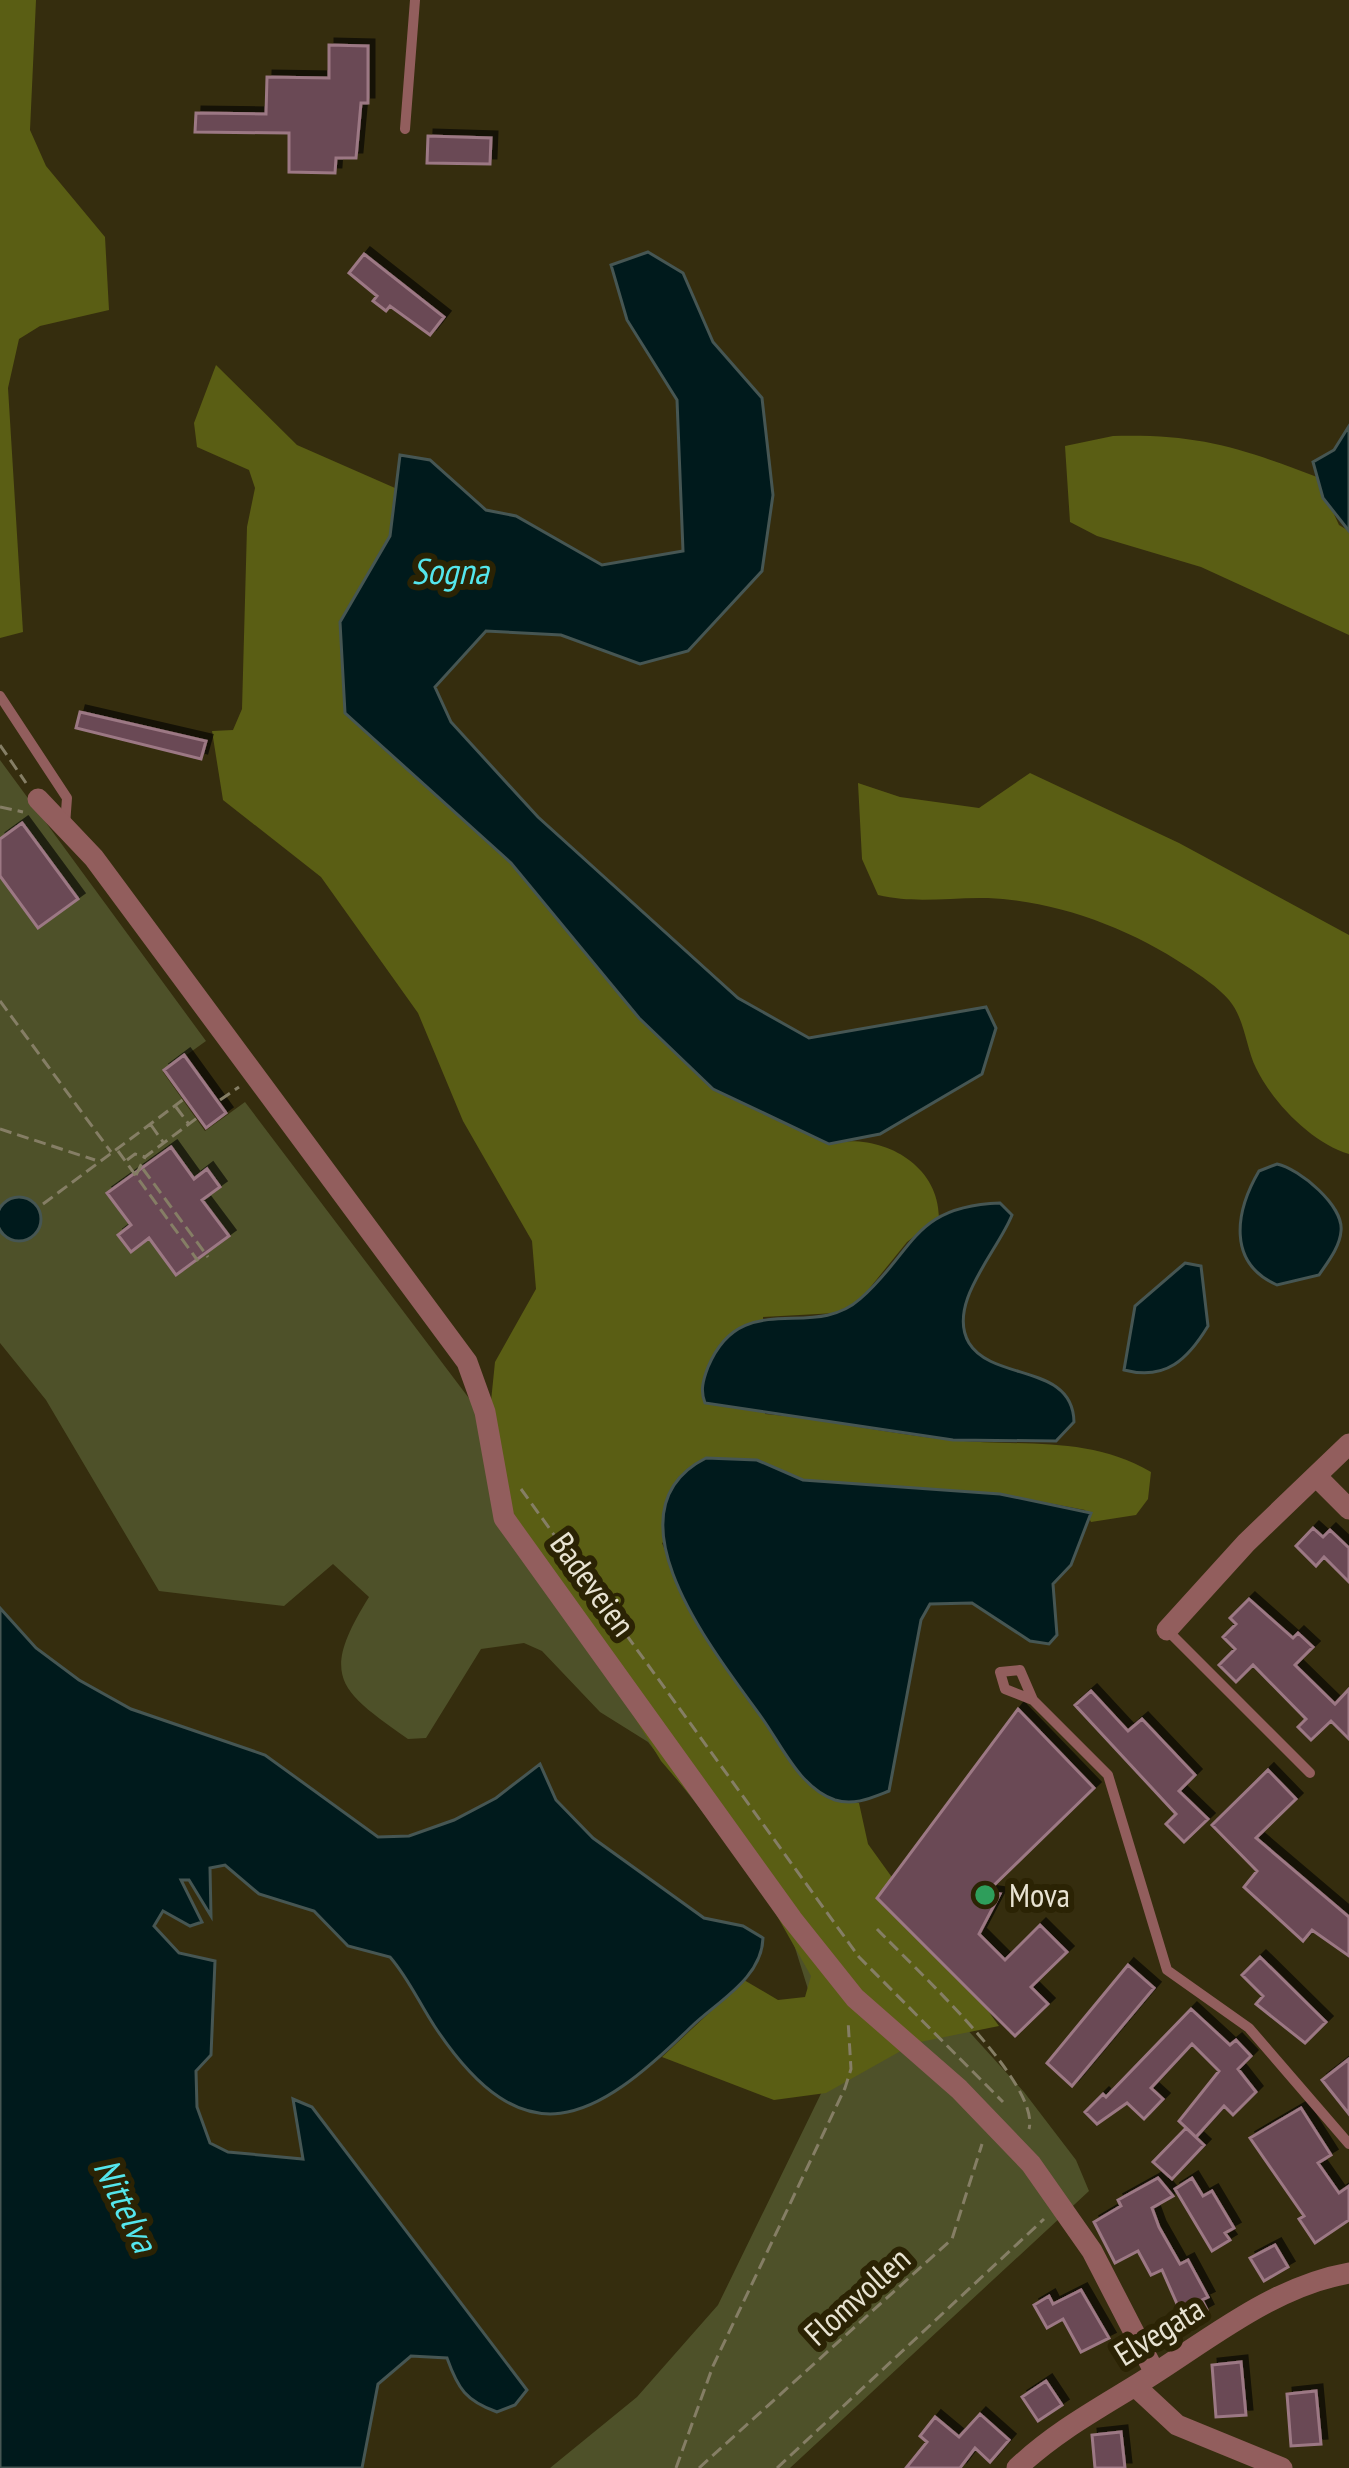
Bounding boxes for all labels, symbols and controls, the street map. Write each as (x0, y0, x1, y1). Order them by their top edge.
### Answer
water label: Sogna (412, 547, 490, 594)
street label: Badeveien (541, 1523, 645, 1644)
place label: Mova (1009, 1873, 1070, 1916)
marker: Mova (972, 1882, 998, 1908)
water label: Nittelva (84, 2150, 170, 2261)
street label: Flomvollen (795, 2237, 918, 2354)
street label: Elvegata (1106, 2286, 1212, 2375)

